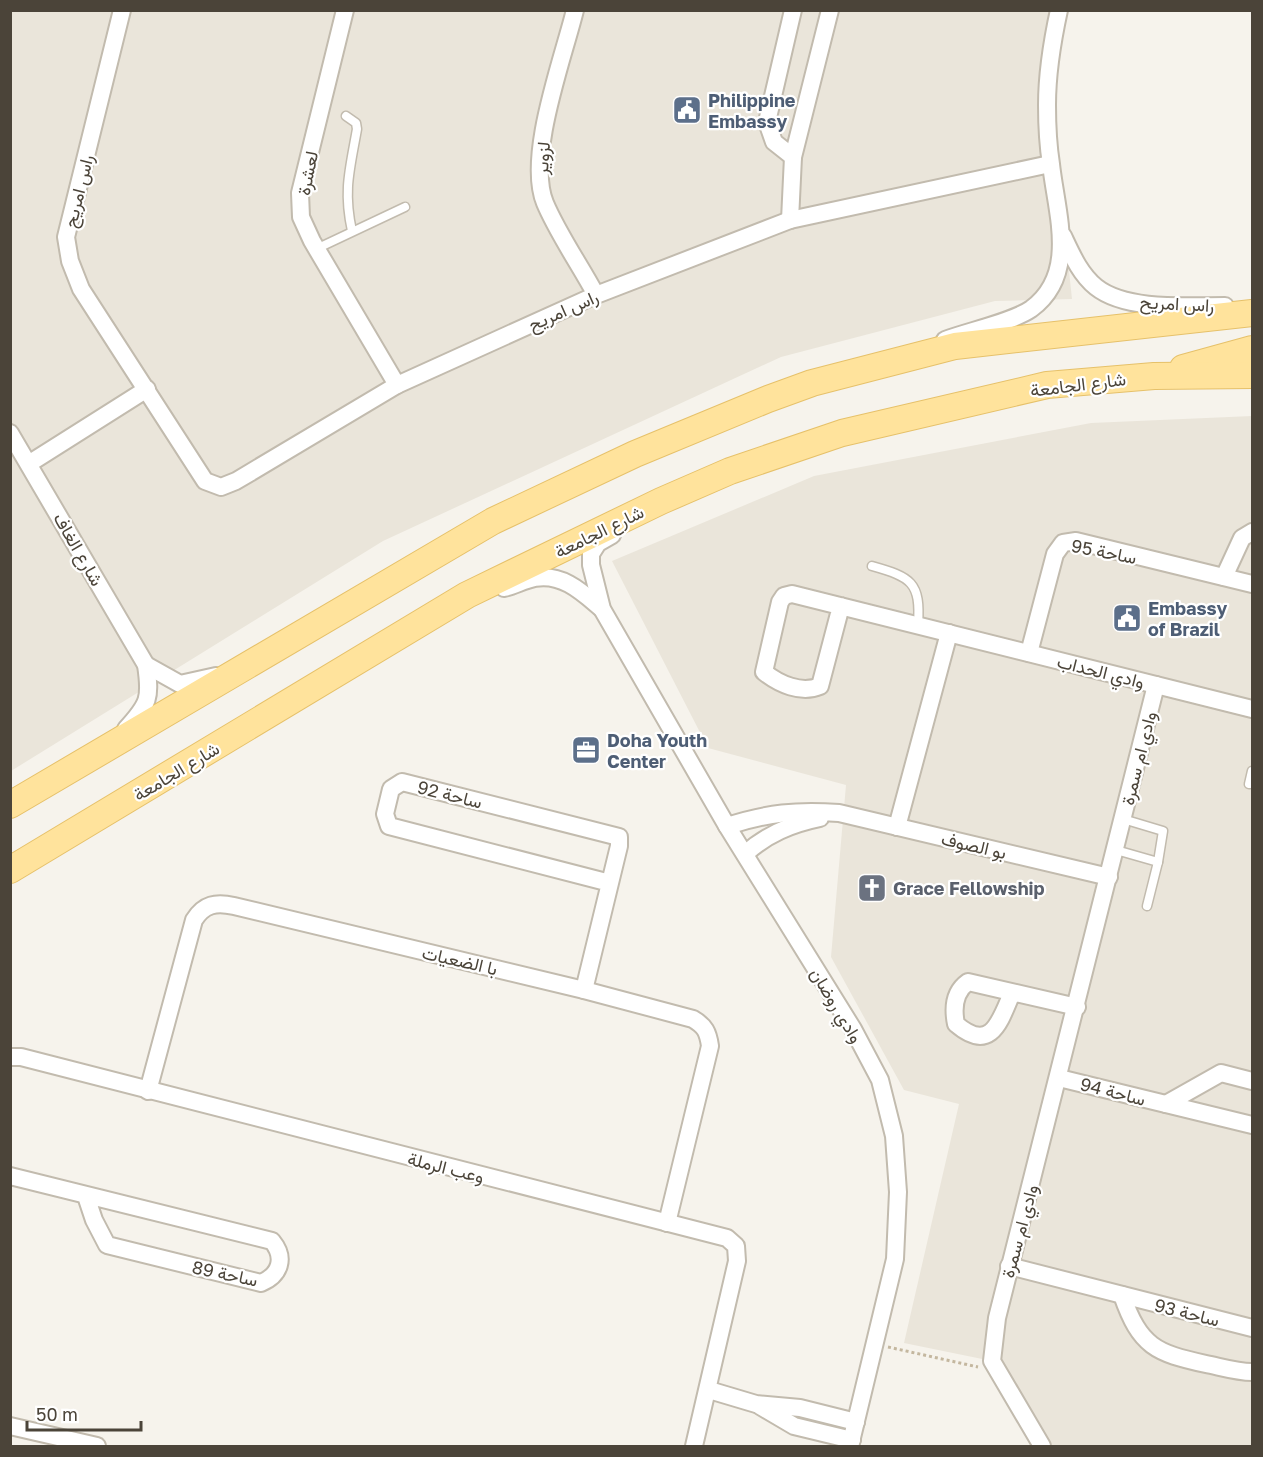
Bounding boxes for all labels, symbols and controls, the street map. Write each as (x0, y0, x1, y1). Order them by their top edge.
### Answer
place label: Philippine Embassy (708, 89, 796, 132)
public building icon: Philippine Embassy (671, 94, 703, 126)
street label: لزوير (530, 141, 555, 176)
street label: لعشرة (292, 149, 323, 197)
street label: راس امريح (58, 152, 100, 230)
street label: راس امريح (524, 285, 602, 337)
street label: راس امريح (1139, 290, 1215, 318)
street label: شارع الجامعة (1029, 367, 1127, 403)
street label: شارع الجامعة (551, 500, 648, 564)
street label: شارع الغاف (48, 509, 109, 590)
street label: ساحة 95 (1069, 534, 1139, 568)
place label: Embassy of Brazil (1148, 597, 1227, 640)
public building icon: Embassy of Brazil (1111, 602, 1143, 634)
street label: وادي الحداب (1054, 650, 1147, 697)
street label: وادي ام سمرة (1116, 709, 1165, 808)
place label: Doha Youth Center (607, 729, 707, 772)
office icon: Doha Youth Center (570, 734, 602, 766)
street label: شارع الجامعة (129, 737, 224, 807)
street label: ساحة 92 (415, 775, 485, 813)
street label: بو الصوف (939, 827, 1009, 864)
church icon: Grace Fellowship (856, 872, 888, 904)
place label: Grace Fellowship (893, 877, 1045, 899)
street label: با الضعيات (420, 941, 500, 979)
street label: وادي روضان (802, 963, 868, 1049)
street label: ساحة 94 (1078, 1072, 1148, 1110)
street label: وعب الرملة (405, 1147, 487, 1188)
street label: وادي ام سمرة (996, 1182, 1047, 1281)
street label: ساحة 89 (190, 1255, 260, 1291)
street label: ساحة 93 (1152, 1293, 1222, 1331)
scale bar (27, 1394, 141, 1432)
text: 50 m (36, 1403, 78, 1425)

